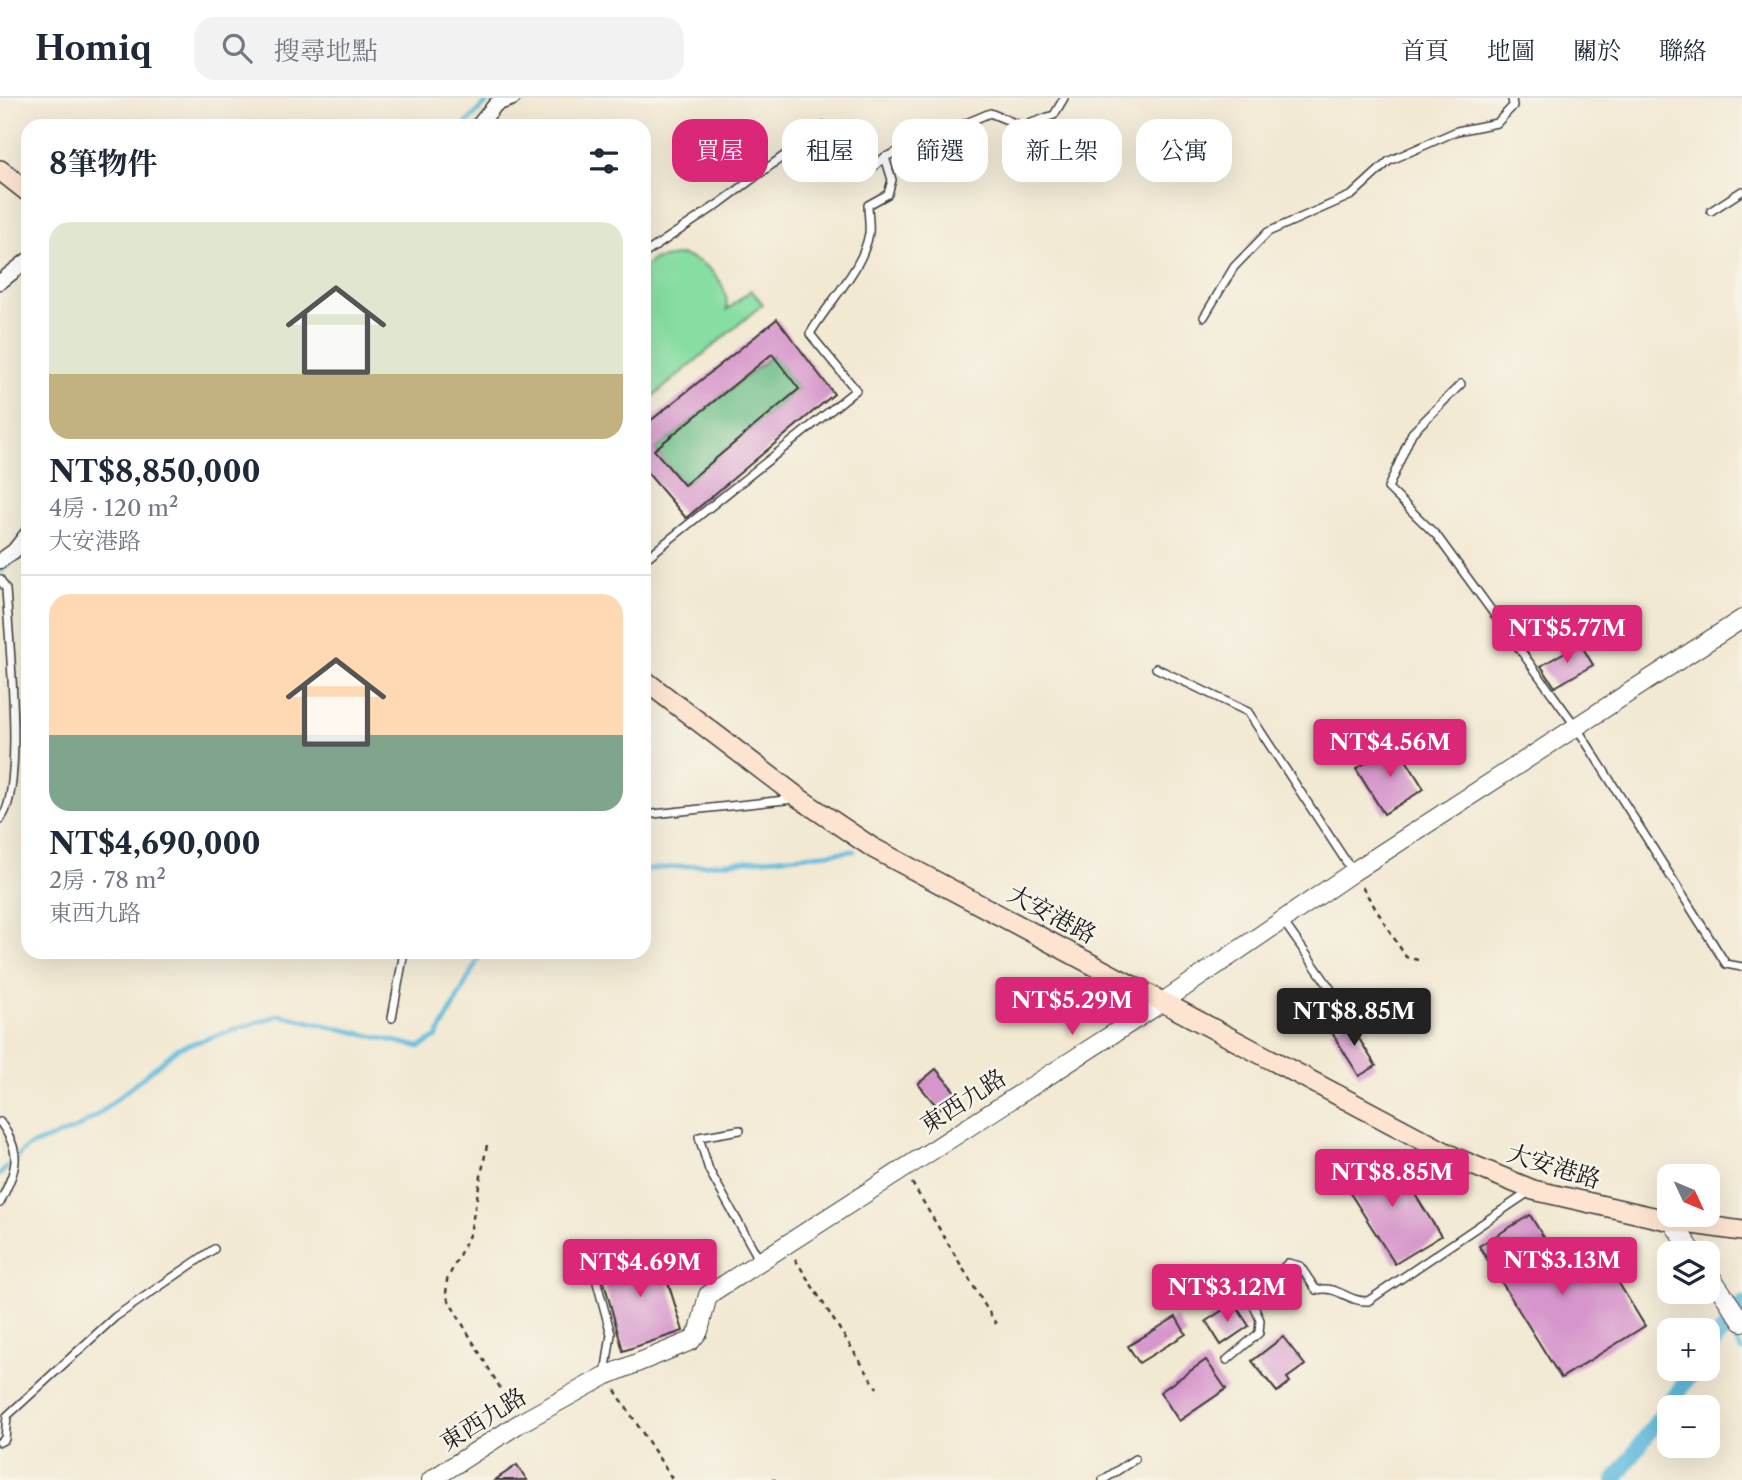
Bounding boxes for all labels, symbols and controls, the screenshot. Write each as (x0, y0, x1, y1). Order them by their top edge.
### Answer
search box (194, 17, 684, 80)
text: Homiq (35, 28, 152, 69)
icon: search (218, 29, 256, 67)
text: 搜尋地點 (274, 35, 378, 67)
text: 首頁 (1401, 36, 1449, 65)
text: 地圖 (1487, 36, 1535, 65)
text: 關於 (1573, 36, 1621, 65)
text: 聯絡 (1659, 36, 1707, 65)
chip: 買屋 (672, 119, 768, 182)
chip: 租屋 (782, 119, 878, 182)
chip: 篩選 (892, 119, 988, 182)
chip: 新上架 (1002, 119, 1122, 182)
chip: 公寓 (1136, 119, 1232, 182)
icon: filters (585, 142, 623, 180)
text: 8筆物件 (49, 145, 157, 182)
icon: home (273, 267, 399, 393)
text: NT$8,850,000 (49, 453, 261, 490)
text: 4房 · 120 m² (49, 494, 178, 522)
text: 大安港路 (49, 527, 141, 555)
pin: NT$5.77M (1495, 606, 1639, 665)
text: NT$5.77M (1508, 614, 1626, 642)
icon: home (273, 639, 399, 765)
pin: NT$4.56M (1318, 720, 1462, 779)
text: NT$4.56M (1329, 728, 1451, 756)
text: NT$4,690,000 (49, 825, 261, 862)
text: 2房 · 78 m² (49, 866, 166, 894)
street label: 大安港路 (1003, 879, 1101, 949)
text: 東西九路 (49, 899, 141, 927)
pin: NT$5.29M (1000, 978, 1144, 1037)
text: NT$5.29M (1011, 986, 1133, 1014)
pin: NT$8.85M (1282, 988, 1426, 1048)
text: NT$8.85M (1293, 997, 1415, 1025)
street label: 東西九路 (915, 1063, 1011, 1139)
street label: 大安港路 (1504, 1138, 1604, 1194)
pin: NT$8.85M (1320, 1150, 1464, 1209)
text: NT$8.85M (1331, 1158, 1453, 1186)
north arrow (1657, 1164, 1720, 1227)
map controls (1657, 1164, 1720, 1458)
pin: NT$3.13M (1490, 1238, 1634, 1297)
pin: NT$4.69M (568, 1240, 712, 1299)
button: layers (1657, 1241, 1720, 1304)
text: NT$3.13M (1503, 1246, 1621, 1274)
text: NT$4.69M (579, 1248, 701, 1276)
pin: NT$3.12M (1155, 1264, 1299, 1324)
text: NT$3.12M (1168, 1273, 1286, 1301)
button: + (1657, 1318, 1720, 1381)
street label: 東西九路 (435, 1381, 531, 1457)
button: − (1657, 1395, 1720, 1458)

